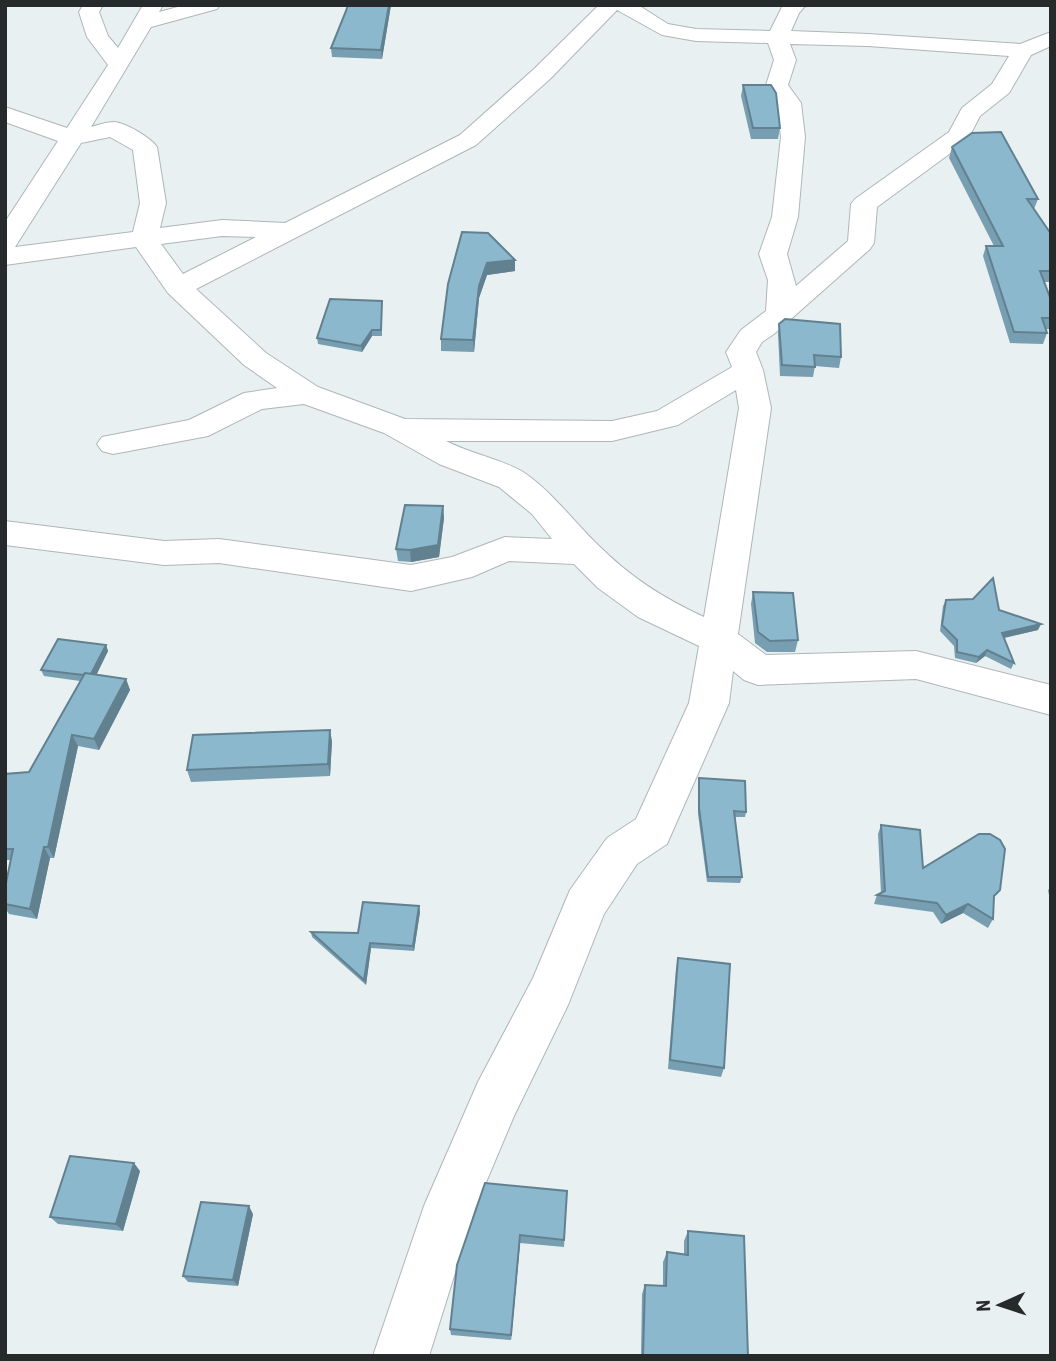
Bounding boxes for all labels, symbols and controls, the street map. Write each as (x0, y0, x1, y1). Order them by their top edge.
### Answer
north arrow (965, 1270, 1035, 1340)
text: N (972, 1299, 995, 1312)

